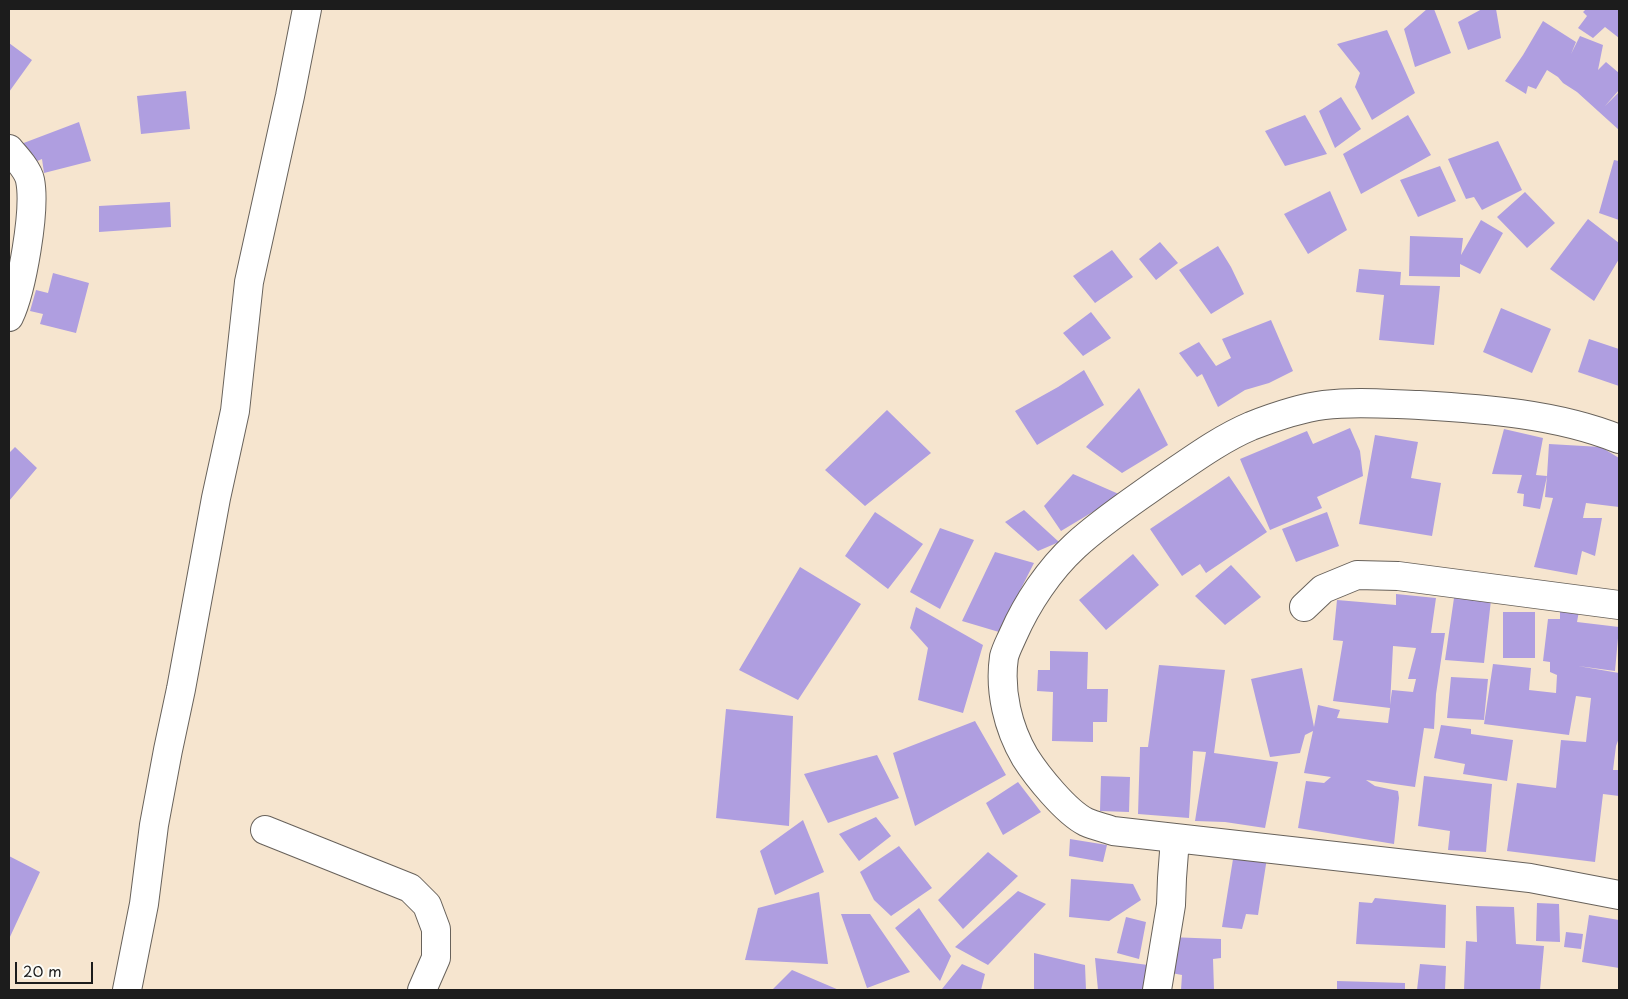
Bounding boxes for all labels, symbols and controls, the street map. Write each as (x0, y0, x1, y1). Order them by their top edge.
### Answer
scale bar (18, 952, 95, 984)
text: 20 m (23, 959, 62, 982)

